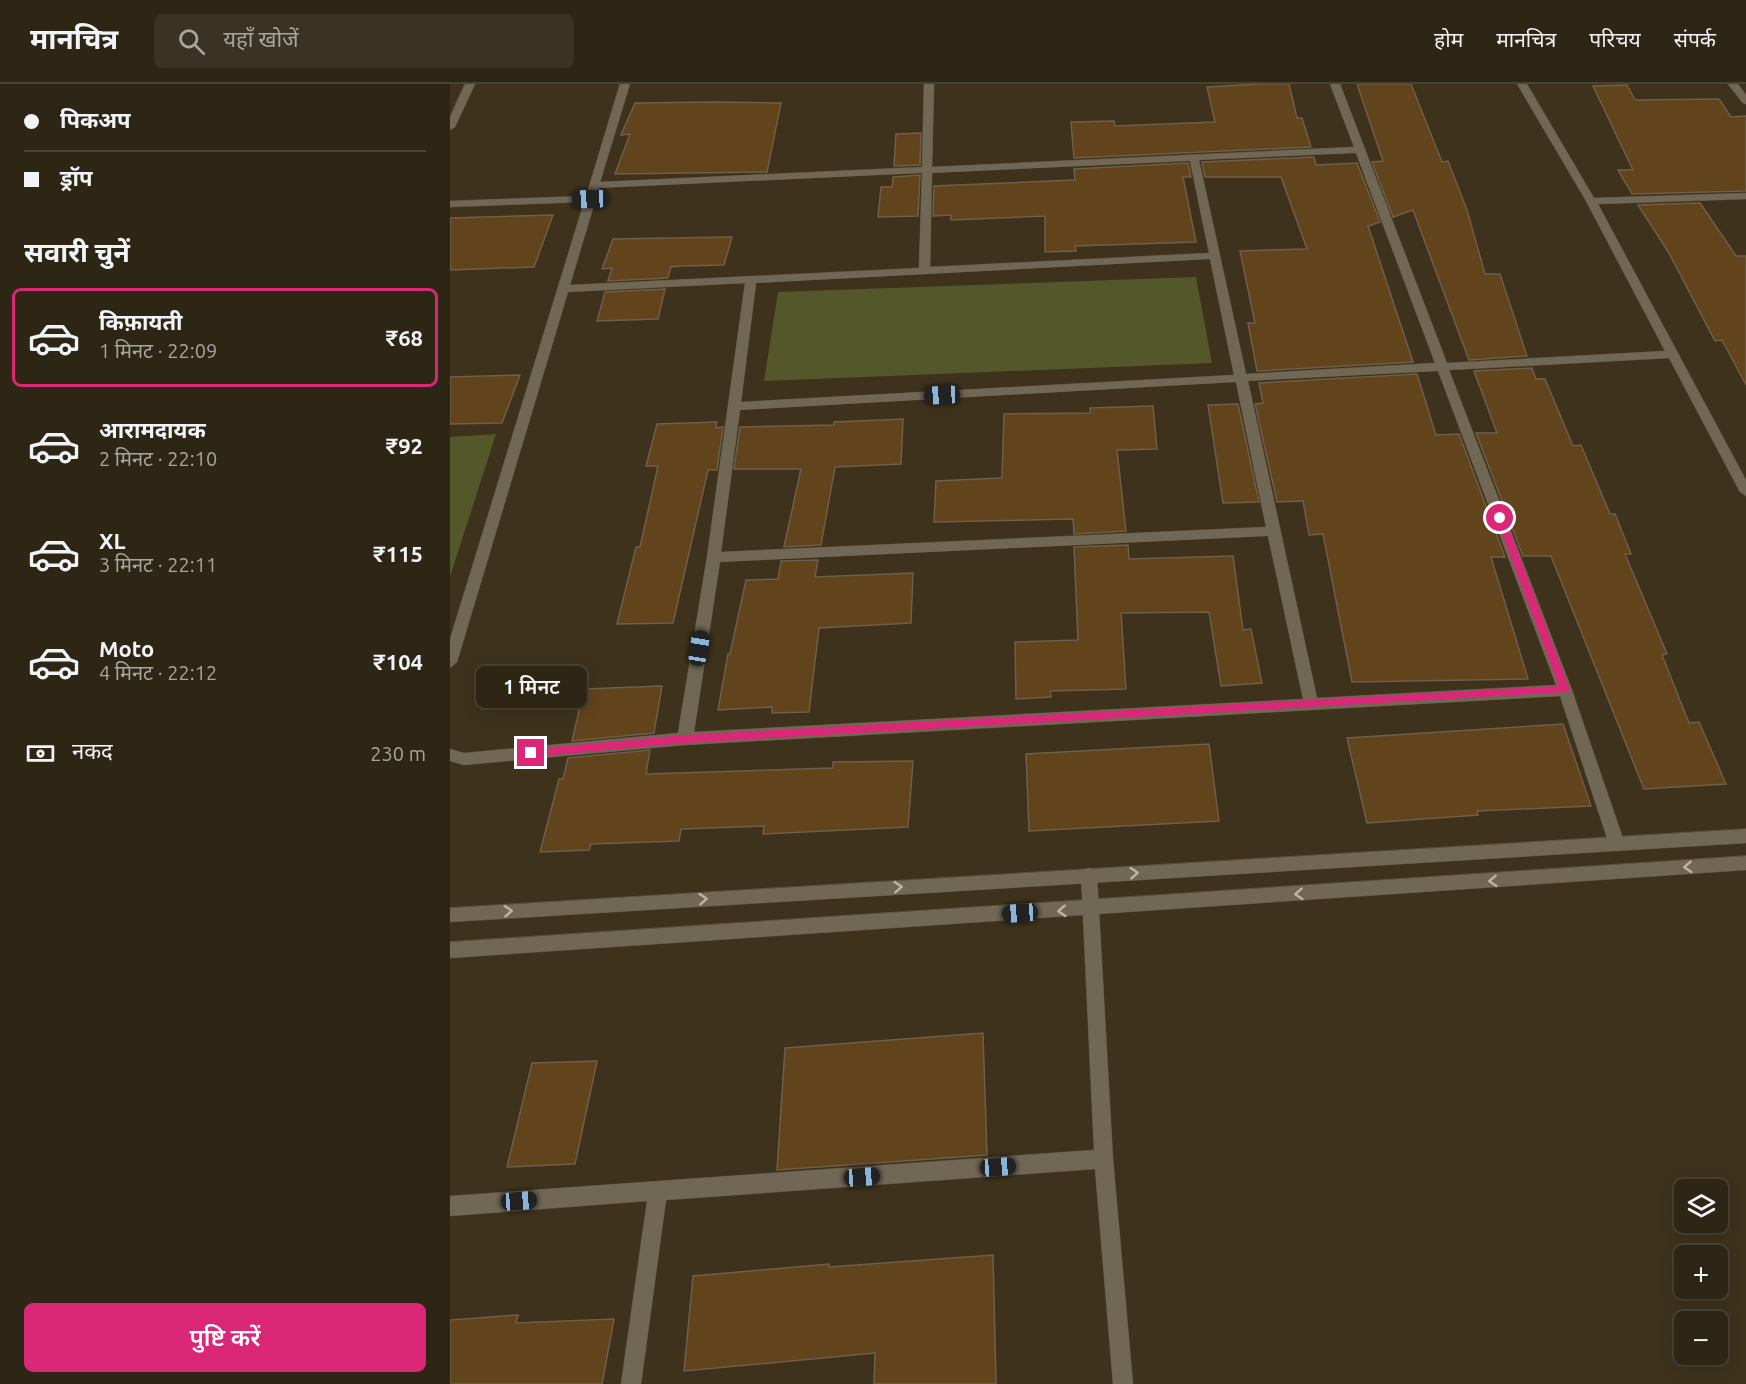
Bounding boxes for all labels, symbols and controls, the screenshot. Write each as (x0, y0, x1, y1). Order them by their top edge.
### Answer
search box (154, 14, 574, 68)
text: मानचित्र (30, 23, 118, 54)
icon: search (175, 25, 208, 58)
text: यहाँ खोजें (223, 26, 298, 51)
text: होम (1434, 27, 1463, 51)
text: मानचित्र (1496, 27, 1556, 51)
text: परिचय (1589, 27, 1641, 51)
text: संपर्क (1674, 27, 1716, 51)
text: पिकअप (60, 107, 131, 132)
text: ड्रॉप (60, 165, 93, 190)
car (572, 189, 608, 209)
text: सवारी चुनें (24, 237, 130, 267)
text: किफ़ायती (99, 309, 183, 334)
icon: car (27, 311, 81, 365)
text: ₹68 (386, 325, 423, 350)
text: 1 मिनट · 22:09 (99, 339, 217, 362)
car (924, 385, 960, 405)
text: आरामदायक (99, 417, 206, 442)
icon: car (27, 419, 81, 473)
text: ₹92 (386, 433, 423, 458)
text: 2 मिनट · 22:10 (99, 447, 217, 470)
route start (1486, 504, 1513, 531)
icon: car (27, 527, 81, 581)
text: XL (99, 528, 126, 553)
text: ₹115 (373, 541, 423, 566)
text: 3 मिनट · 22:11 (99, 553, 217, 576)
car (687, 629, 711, 667)
icon: car (27, 635, 81, 689)
text: Moto (99, 636, 154, 661)
text: ₹104 (373, 649, 423, 674)
text: 4 मिनट · 22:12 (99, 661, 217, 684)
callout: 1 मिनट (476, 666, 586, 708)
text: 1 मिनट (503, 675, 560, 698)
icon: cash (24, 737, 57, 770)
text: नकद (72, 738, 113, 763)
route end (517, 739, 544, 766)
text: 230 m (370, 742, 426, 765)
one-way arrow (1683, 860, 1692, 873)
one-way arrow (1130, 866, 1139, 879)
one-way arrow (1489, 874, 1498, 887)
one-way arrow (893, 881, 902, 894)
one-way arrow (1294, 887, 1303, 900)
one-way arrow (699, 893, 708, 906)
car (1001, 903, 1039, 923)
one-way arrow (1058, 904, 1067, 917)
one-way arrow (504, 905, 513, 918)
car (979, 1157, 1017, 1177)
car (843, 1167, 881, 1187)
map controls (1674, 1179, 1728, 1365)
button: layers (1674, 1179, 1728, 1233)
car (500, 1191, 538, 1211)
button: + (1674, 1245, 1728, 1299)
button: पुष्टि करें (24, 1303, 426, 1372)
button: − (1674, 1311, 1728, 1365)

